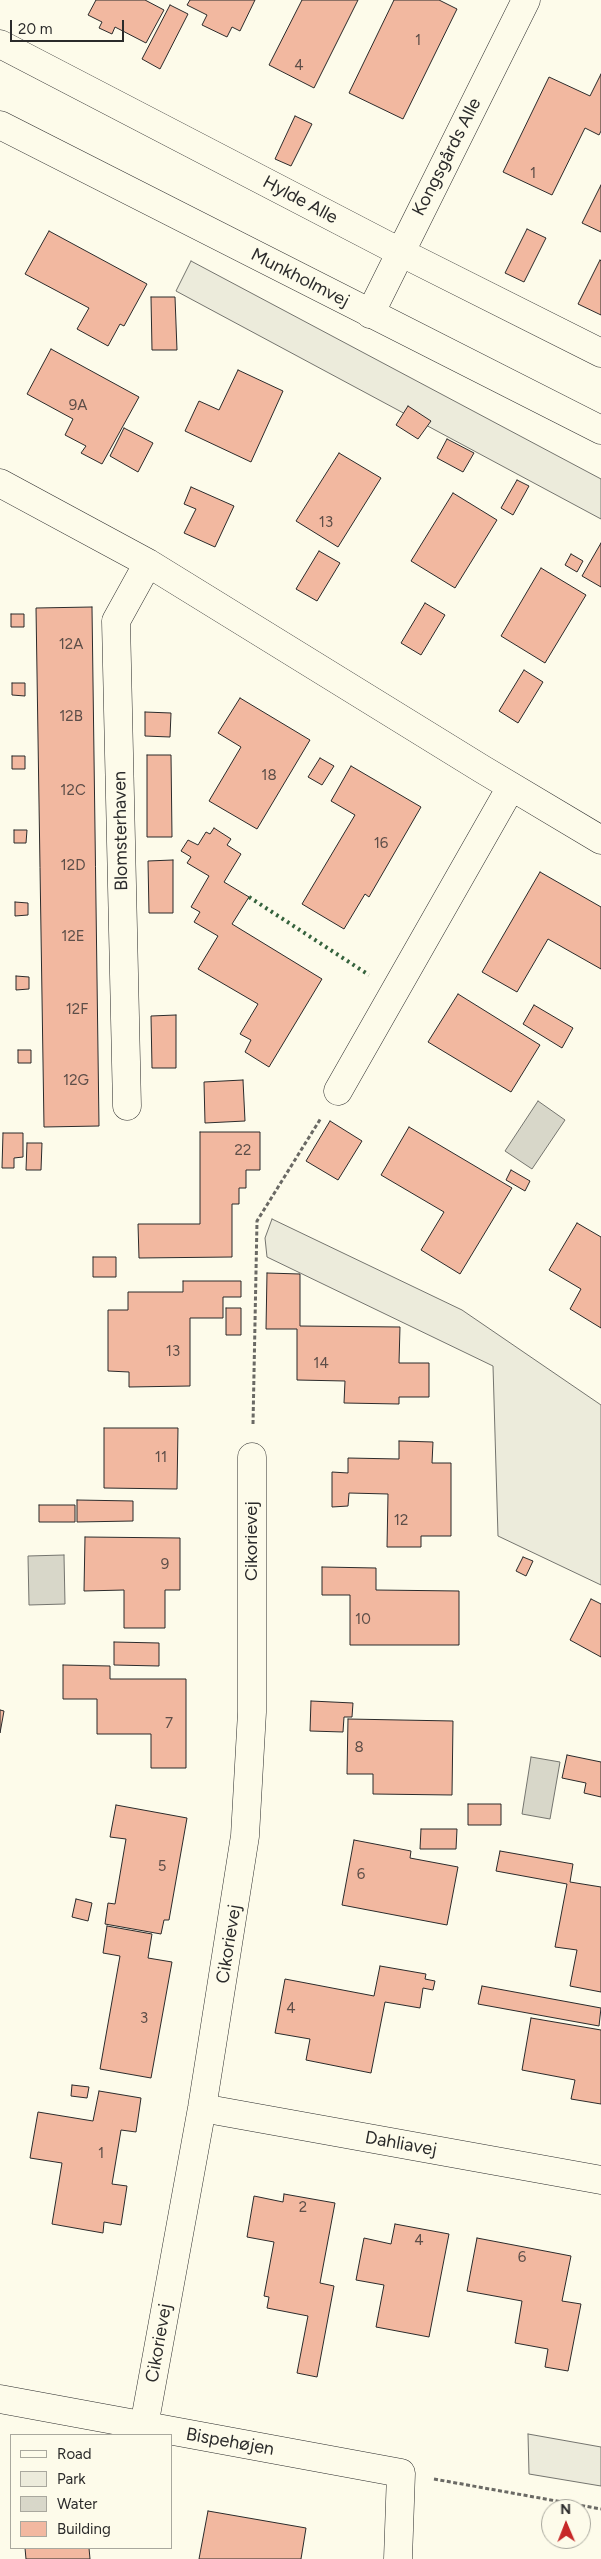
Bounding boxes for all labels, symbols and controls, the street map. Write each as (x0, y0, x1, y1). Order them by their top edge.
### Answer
scale bar (12, 10, 126, 42)
text: 20 m (18, 20, 52, 38)
house number: 1 (415, 32, 421, 50)
house number: 4 (294, 57, 304, 75)
street label: Kongsgårds Alle (408, 94, 486, 220)
house number: 1 (530, 165, 536, 183)
street label: Hylde Alle (259, 171, 341, 229)
street label: Munkholmvej (247, 244, 353, 312)
house number: 9A (69, 397, 87, 415)
house number: 13 (319, 514, 333, 532)
house number: 12A (59, 636, 83, 654)
house number: 12B (59, 708, 83, 726)
house number: 18 (261, 767, 277, 785)
street label: Blomsterhaven (109, 771, 133, 891)
house number: 12C (60, 782, 86, 800)
house number: 16 (374, 835, 388, 853)
house number: 12D (61, 857, 85, 875)
house number: 12E (61, 928, 85, 946)
house number: 12F (66, 1001, 88, 1019)
house number: 12G (63, 1072, 89, 1090)
house number: 22 (235, 1142, 251, 1160)
house number: 13 (166, 1343, 180, 1361)
house number: 14 (313, 1355, 329, 1373)
house number: 11 (155, 1449, 167, 1467)
street label: Cikorievej (241, 1501, 263, 1581)
house number: 12 (394, 1512, 408, 1530)
house number: 9 (161, 1556, 169, 1574)
house number: 10 (355, 1611, 371, 1629)
house number: 7 (165, 1715, 173, 1733)
house number: 8 (354, 1739, 364, 1757)
house number: 5 (158, 1858, 166, 1876)
house number: 6 (357, 1866, 365, 1884)
street label: Cikorievej (212, 1903, 246, 1985)
house number: 4 (286, 2000, 296, 2018)
house number: 3 (140, 2010, 148, 2028)
street label: Dahliavej (363, 2127, 439, 2161)
house number: 1 (98, 2145, 104, 2163)
house number: 2 (299, 2199, 307, 2217)
house number: 4 (414, 2232, 424, 2250)
house number: 6 (518, 2249, 526, 2267)
street label: Cikorievej (141, 2302, 177, 2384)
street label: Bispehøjen (184, 2424, 276, 2460)
legend (10, 2434, 172, 2549)
text: Road (57, 2445, 92, 2463)
text: Park (57, 2470, 86, 2488)
text: Water (57, 2495, 97, 2513)
north arrow (541, 2499, 591, 2549)
text: N (560, 2501, 571, 2518)
text: Building (57, 2520, 111, 2538)

